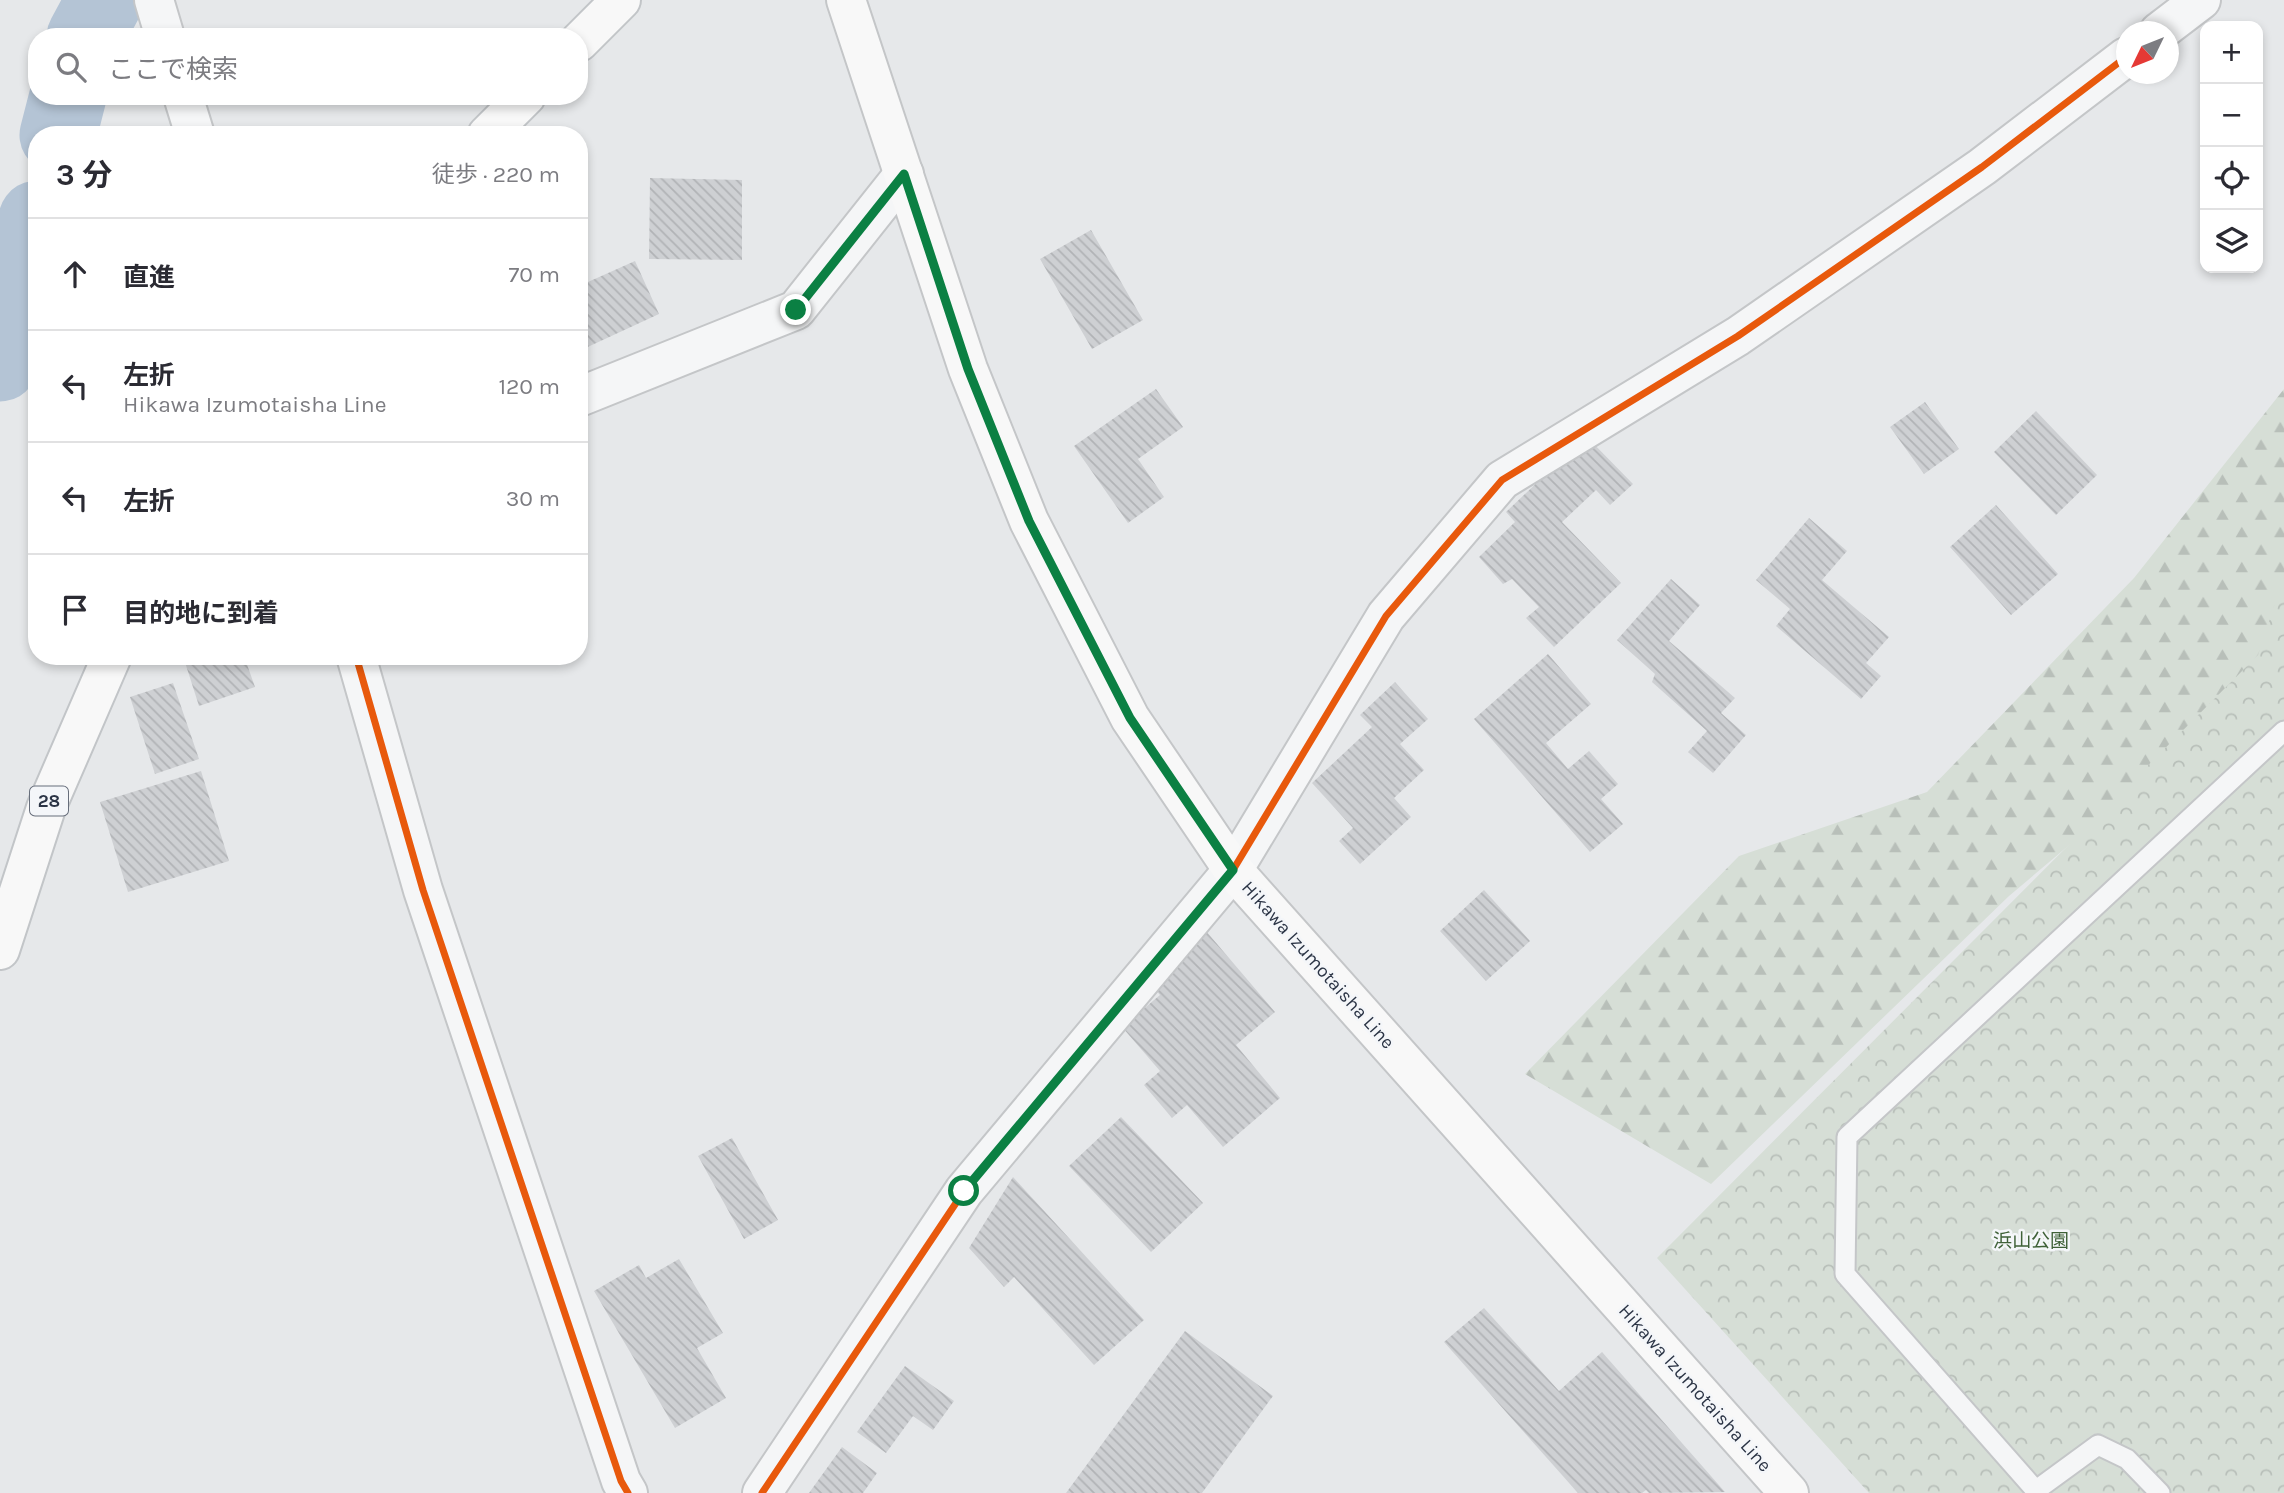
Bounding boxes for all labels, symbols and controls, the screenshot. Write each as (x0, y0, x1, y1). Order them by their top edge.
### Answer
north arrow (2116, 21, 2179, 84)
map controls (2200, 21, 2263, 273)
button: + (2200, 21, 2263, 84)
search box (28, 28, 588, 105)
icon: search (52, 48, 90, 86)
text: ここで検索 (108, 54, 238, 85)
button: − (2200, 84, 2263, 147)
button: locate (2200, 147, 2263, 210)
text: 3 分 (56, 157, 112, 193)
text: 徒歩 · 220 m (432, 161, 560, 188)
button: layers (2200, 210, 2263, 273)
icon: ahead (56, 255, 94, 293)
text: 70 m (509, 261, 560, 288)
text: 直進 (123, 262, 175, 293)
route end (780, 294, 811, 325)
text: 左折 (123, 360, 175, 391)
icon: left (56, 367, 94, 405)
text: 120 m (498, 373, 560, 400)
text: Hikawa Izumotaisha Line (123, 391, 387, 418)
icon: left (56, 479, 94, 517)
text: 30 m (506, 485, 560, 512)
text: 左折 (123, 486, 175, 517)
icon: arrive (56, 591, 94, 629)
text: 目的地に到着 (123, 598, 279, 629)
road number: 28 (30, 786, 68, 816)
street label: Hikawa Izumotaisha Line (1237, 877, 1399, 1053)
route start (948, 1175, 979, 1206)
park label: 浜山公園 (1993, 1230, 2069, 1252)
street label: Hikawa Izumotaisha Line (1614, 1300, 1776, 1476)

